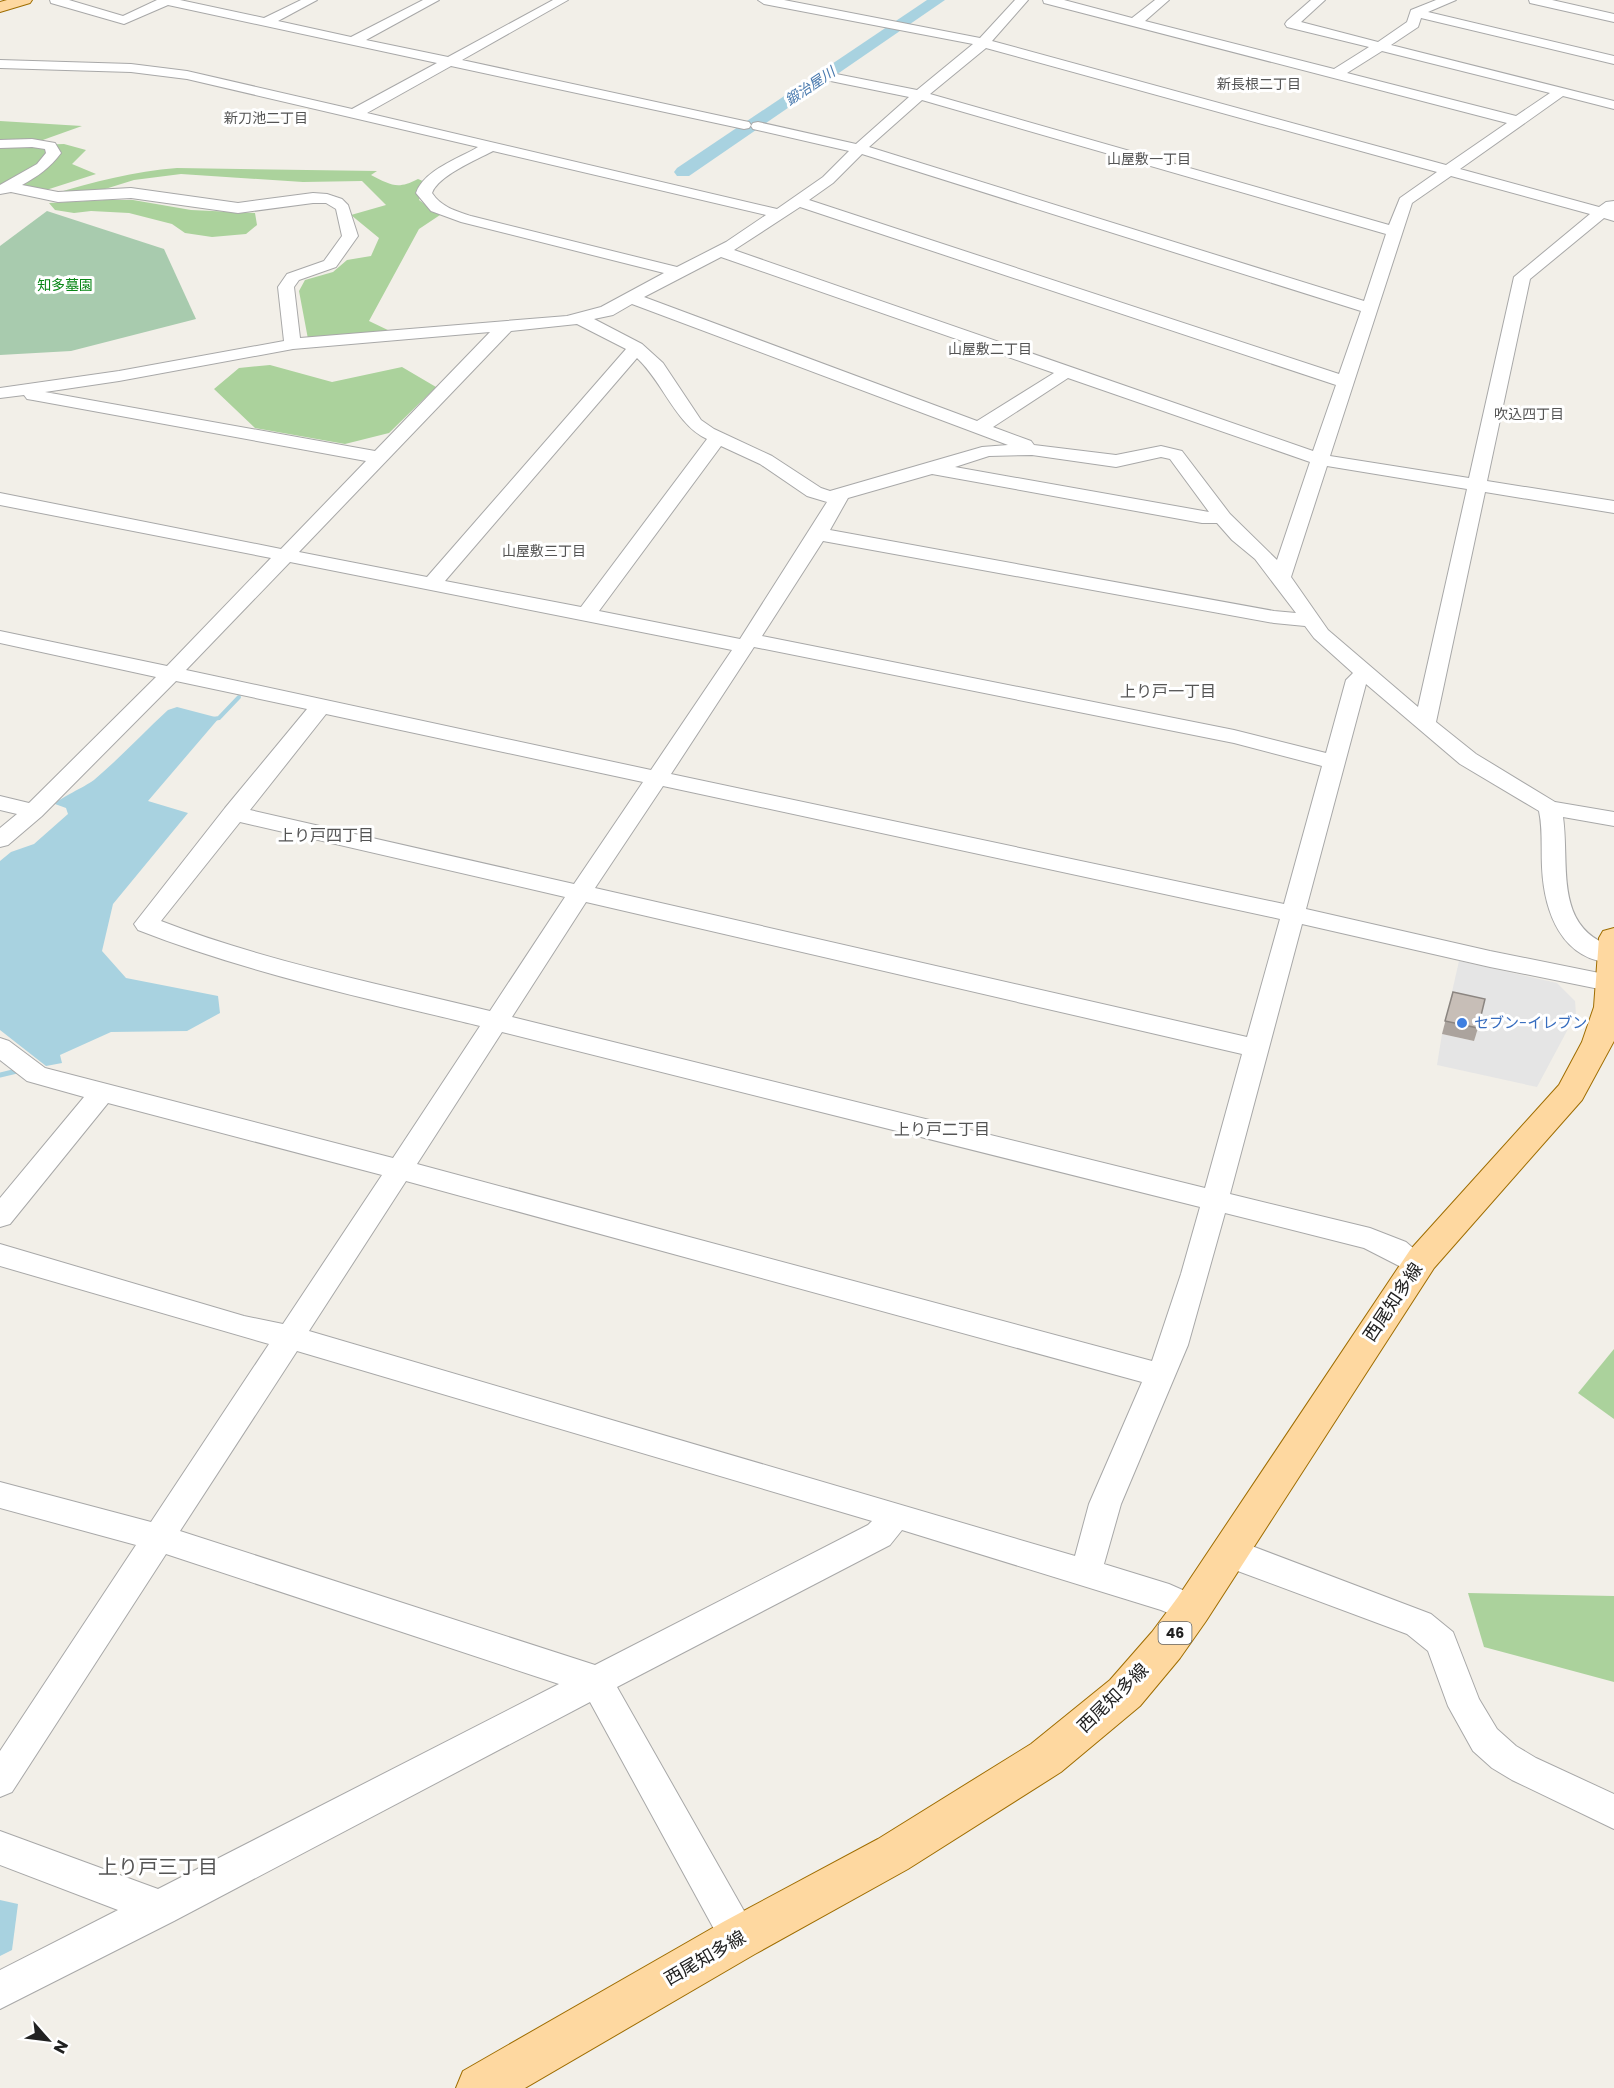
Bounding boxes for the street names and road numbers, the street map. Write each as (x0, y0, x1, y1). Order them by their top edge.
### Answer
street label: 西尾知多線 (1357, 1257, 1428, 1346)
road number: 46 (1158, 1622, 1192, 1644)
street label: 西尾知多線 (1072, 1657, 1154, 1738)
street label: 西尾知多線 (660, 1924, 750, 1991)

